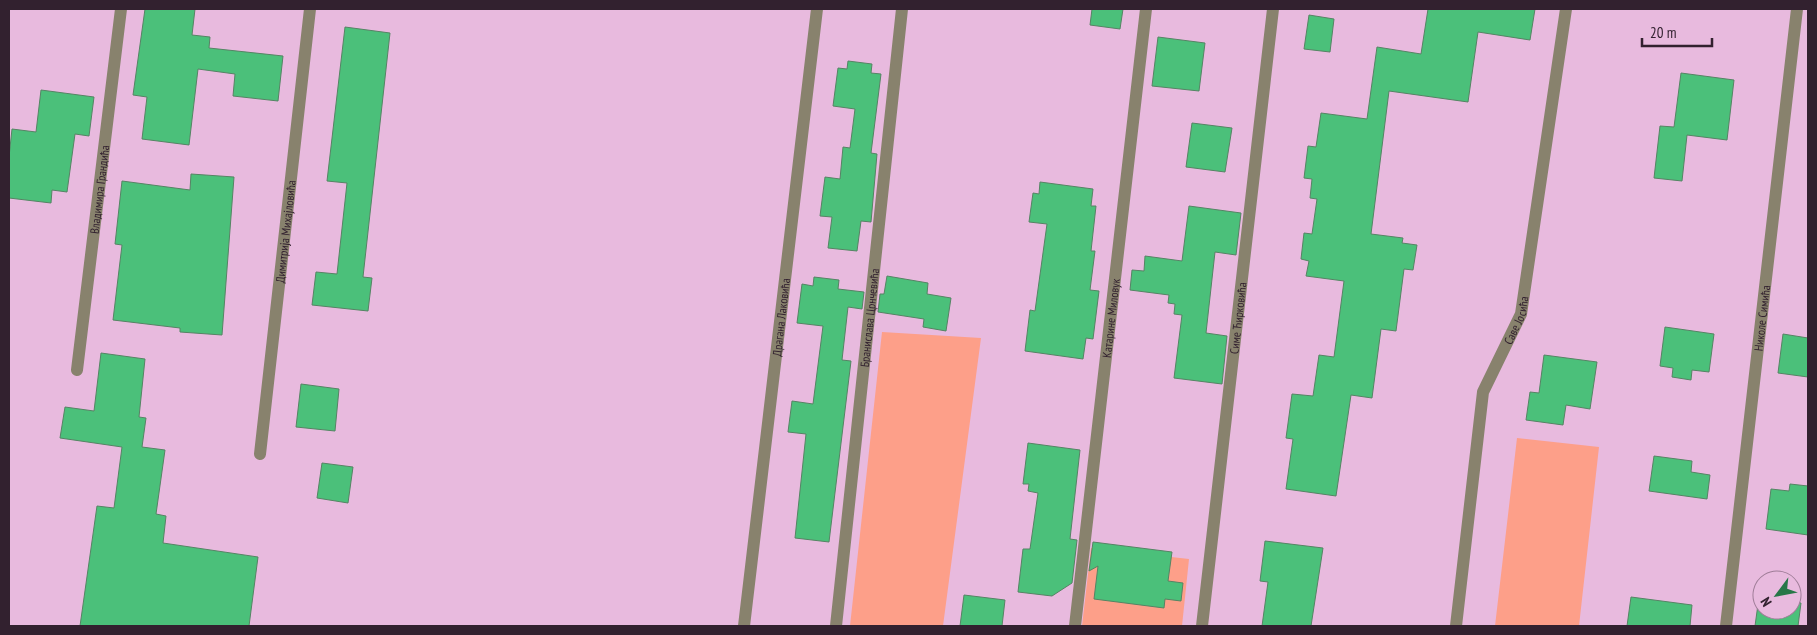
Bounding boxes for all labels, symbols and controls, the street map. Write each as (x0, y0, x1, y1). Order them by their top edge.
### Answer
scale bar (1642, 15, 1712, 47)
text: 20 m (1650, 23, 1676, 42)
street label: Владимира Грандића (86, 144, 112, 235)
street label: Димитрија Михајловића (272, 179, 298, 284)
street label: Бранислава Црнчевића (856, 268, 882, 368)
street label: Драгана Лаковића (768, 277, 793, 357)
street label: Катарине Миловук (1098, 277, 1122, 358)
street label: Симе Ћирковића (1226, 281, 1249, 355)
street label: Николе Симића (1750, 284, 1773, 352)
street label: Саве Јосића (1500, 295, 1531, 347)
north arrow (1752, 570, 1802, 620)
text: N (1756, 594, 1776, 610)

